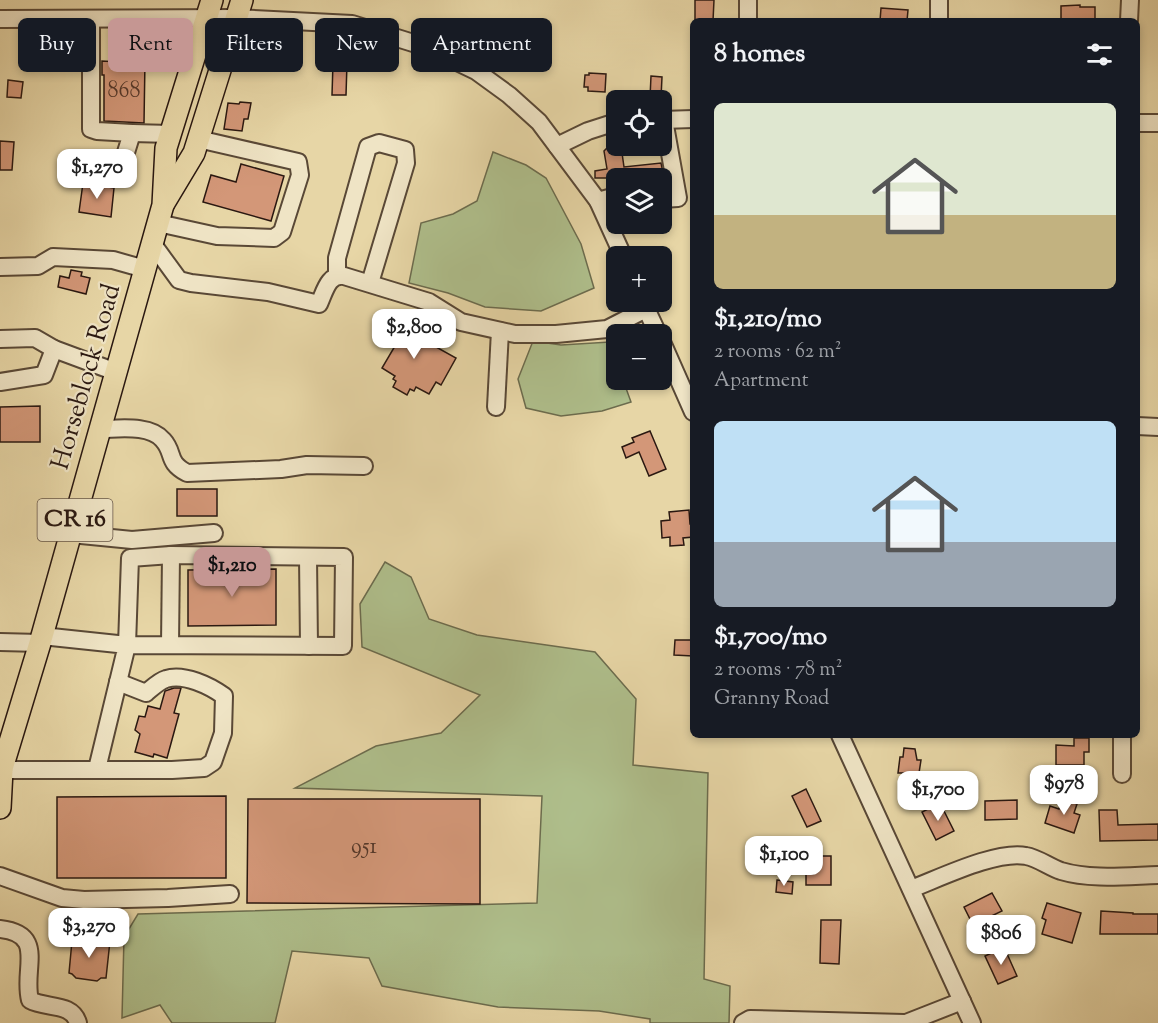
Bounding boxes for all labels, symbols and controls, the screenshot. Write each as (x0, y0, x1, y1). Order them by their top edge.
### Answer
chip: Buy (18, 18, 96, 72)
chip: Rent (108, 18, 193, 72)
chip: Filters (205, 18, 303, 72)
chip: New (315, 18, 399, 72)
chip: Apartment (411, 18, 552, 72)
text: 8 homes (714, 36, 805, 73)
icon: filters (1083, 38, 1116, 71)
house number: 868 (108, 76, 140, 108)
map controls (606, 90, 672, 390)
button: locate (606, 90, 672, 156)
icon: home (861, 142, 969, 250)
pin: $1,270 (48, 149, 146, 200)
text: $1,270 (71, 154, 123, 183)
button: layers (606, 168, 672, 234)
button: + (606, 246, 672, 312)
street label: Horseblock Road (43, 279, 131, 474)
text: $1,210/mo (714, 301, 822, 338)
pin: $2,800 (365, 309, 463, 360)
text: $2,800 (386, 314, 442, 343)
button: − (606, 324, 672, 390)
text: 2 rooms · 62 m² (714, 338, 842, 367)
text: Apartment (714, 367, 809, 396)
icon: home (861, 460, 969, 568)
road number: CR 16 (38, 499, 112, 541)
pin: $1,210 (183, 547, 281, 598)
text: $1,210 (208, 552, 257, 581)
text: $1,700/mo (714, 619, 827, 656)
text: 2 rooms · 78 m² (714, 656, 843, 685)
text: Granny Road (714, 685, 829, 714)
pin: $978 (1028, 765, 1100, 816)
text: $978 (1044, 770, 1084, 799)
pin: $1,700 (889, 771, 987, 822)
text: $1,700 (911, 776, 965, 805)
house number: 951 (351, 832, 377, 864)
pin: $1,100 (735, 836, 833, 887)
text: $1,100 (759, 841, 809, 870)
pin: $3,270 (40, 908, 138, 959)
text: $3,270 (62, 913, 116, 942)
pin: $806 (965, 915, 1037, 966)
text: $806 (980, 920, 1022, 949)

